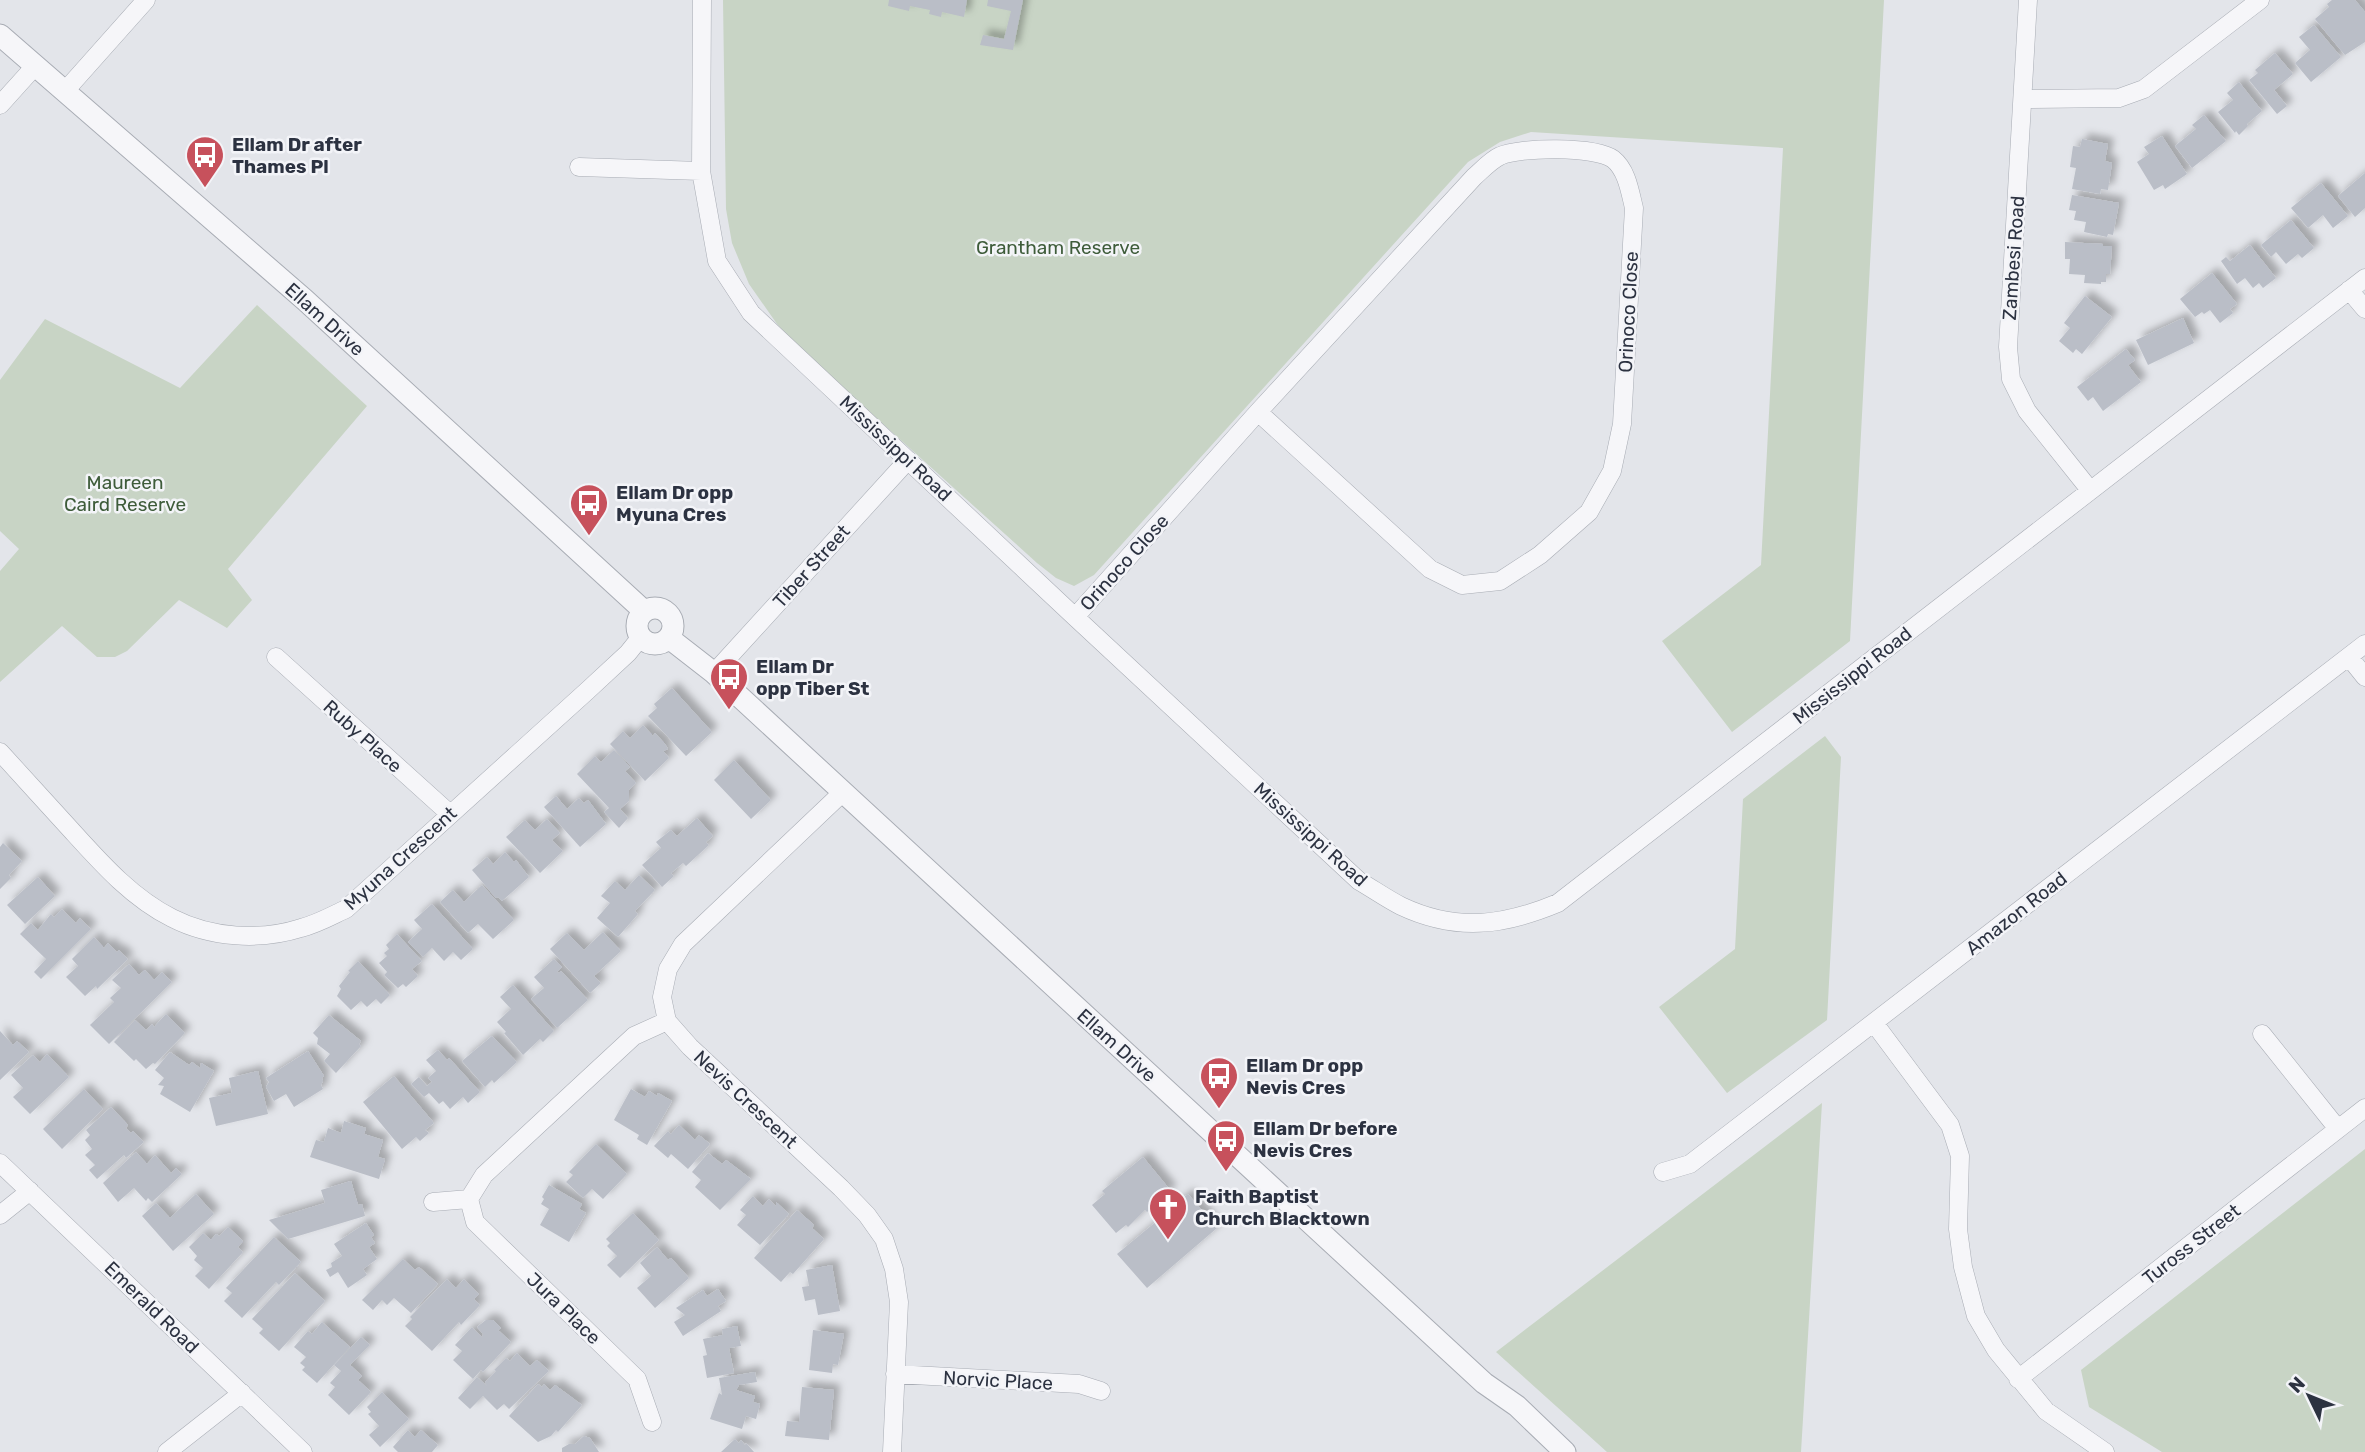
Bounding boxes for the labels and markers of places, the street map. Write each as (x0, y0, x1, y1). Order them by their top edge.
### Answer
place label: Ellam Dr after Thames Pl (232, 133, 362, 178)
bus stop icon: Ellam Dr after Thames Pl (184, 134, 226, 189)
place label: Ellam Dr opp Myuna Cres (616, 481, 733, 526)
bus stop icon: Ellam Dr opp Myuna Cres (568, 482, 610, 537)
place label: Ellam Dr opp Tiber St (756, 655, 870, 700)
bus stop icon: Ellam Dr opp Tiber St (708, 656, 750, 711)
place label: Ellam Dr opp Nevis Cres (1246, 1054, 1363, 1099)
bus stop icon: Ellam Dr opp Nevis Cres (1198, 1055, 1240, 1110)
place label: Ellam Dr before Nevis Cres (1253, 1117, 1398, 1162)
bus stop icon: Ellam Dr before Nevis Cres (1205, 1118, 1247, 1173)
place label: Faith Baptist Church Blacktown (1195, 1185, 1370, 1230)
church icon: Faith Baptist Church Blacktown (1147, 1186, 1189, 1241)

